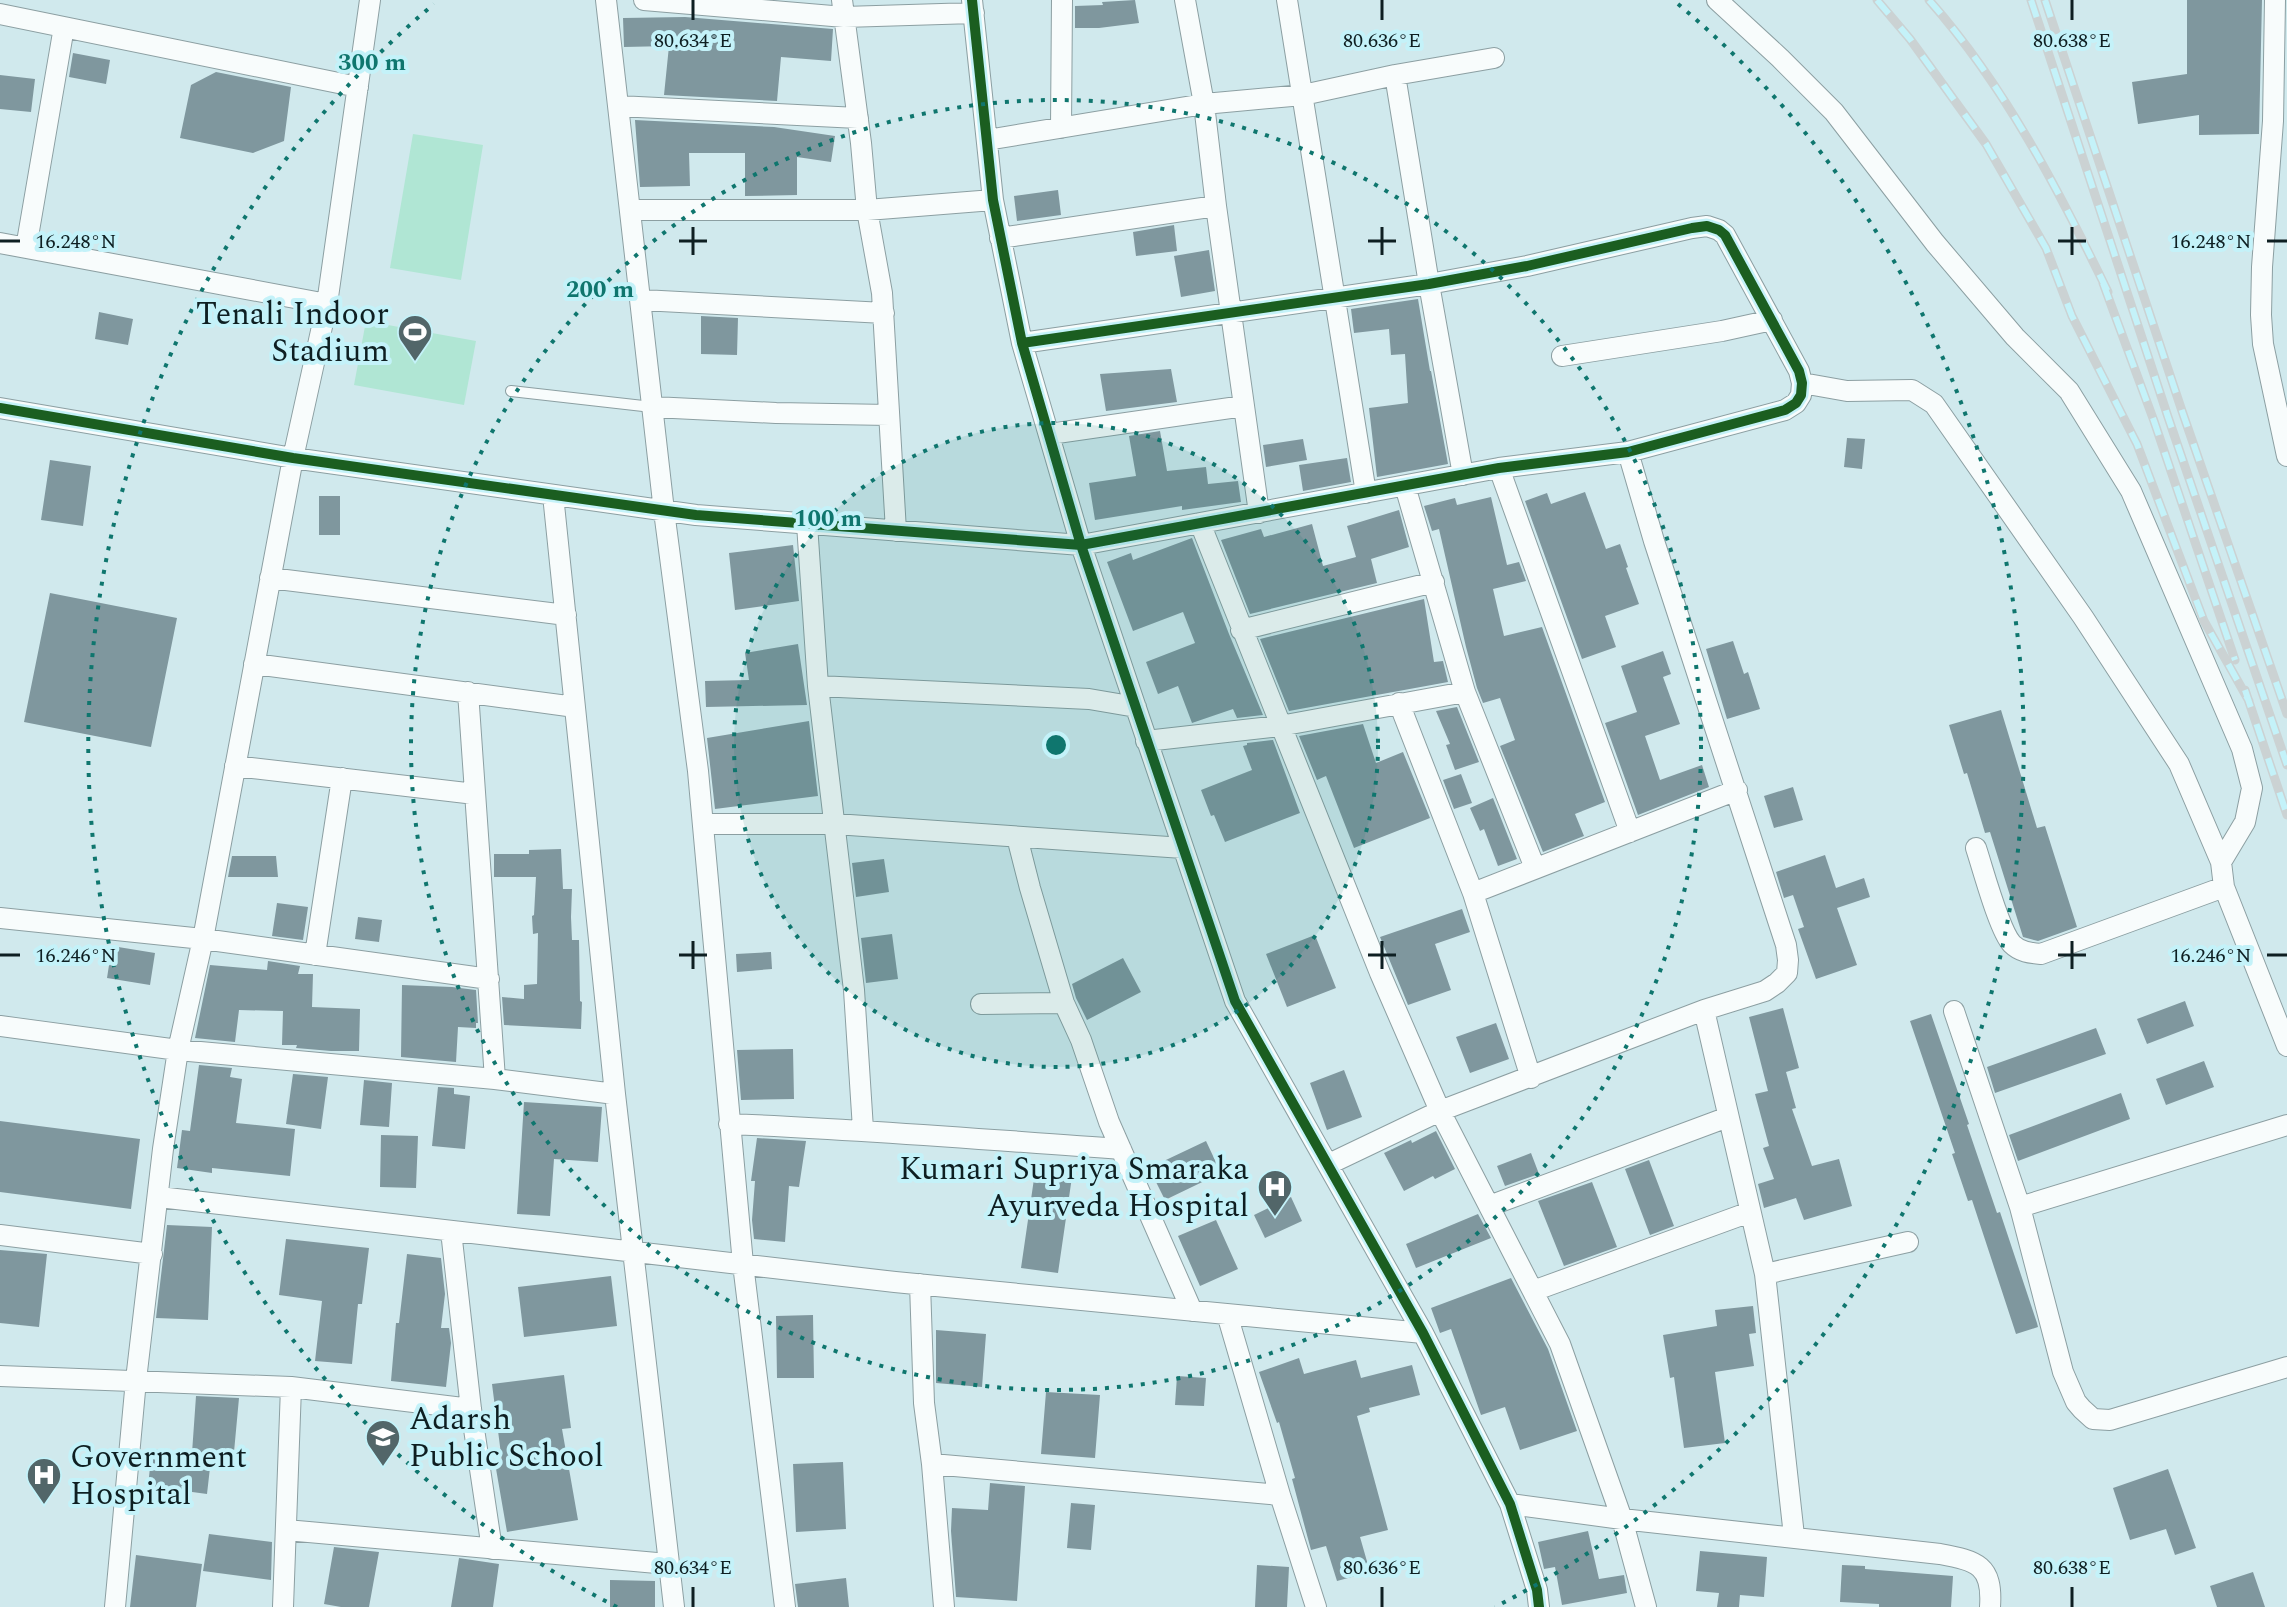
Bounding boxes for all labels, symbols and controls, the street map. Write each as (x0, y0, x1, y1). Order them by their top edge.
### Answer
text: 80.634°E (654, 26, 732, 56)
text: 80.636°E (1343, 26, 1421, 56)
text: 80.638°E (2033, 26, 2111, 56)
text: 300 m (338, 45, 406, 81)
text: 16.248°N (36, 227, 116, 257)
text: 16.248°N (2171, 227, 2251, 257)
text: 200 m (566, 272, 634, 308)
place label: Tenali Indoor Stadium (196, 290, 389, 376)
sports icon: Tenali Indoor Stadium (396, 313, 434, 363)
text: 100 m (794, 501, 862, 537)
centre of rings (1042, 731, 1070, 759)
text: 16.246°N (36, 941, 116, 971)
text: 16.246°N (2171, 941, 2251, 971)
place label: Kumari Supriya Smaraka Ayurveda Hospital (899, 1145, 1249, 1231)
hospital icon: Kumari Supriya Smaraka Ayurveda Hospital (1256, 1168, 1294, 1218)
place label: Adarsh Public School (409, 1395, 604, 1481)
school or university icon: Adarsh Public School (364, 1418, 402, 1468)
place label: Government Hospital (70, 1433, 247, 1519)
hospital icon: Government Hospital (25, 1456, 63, 1506)
text: 80.634°E (654, 1553, 732, 1583)
text: 80.636°E (1343, 1553, 1421, 1583)
text: 80.638°E (2033, 1553, 2111, 1583)

